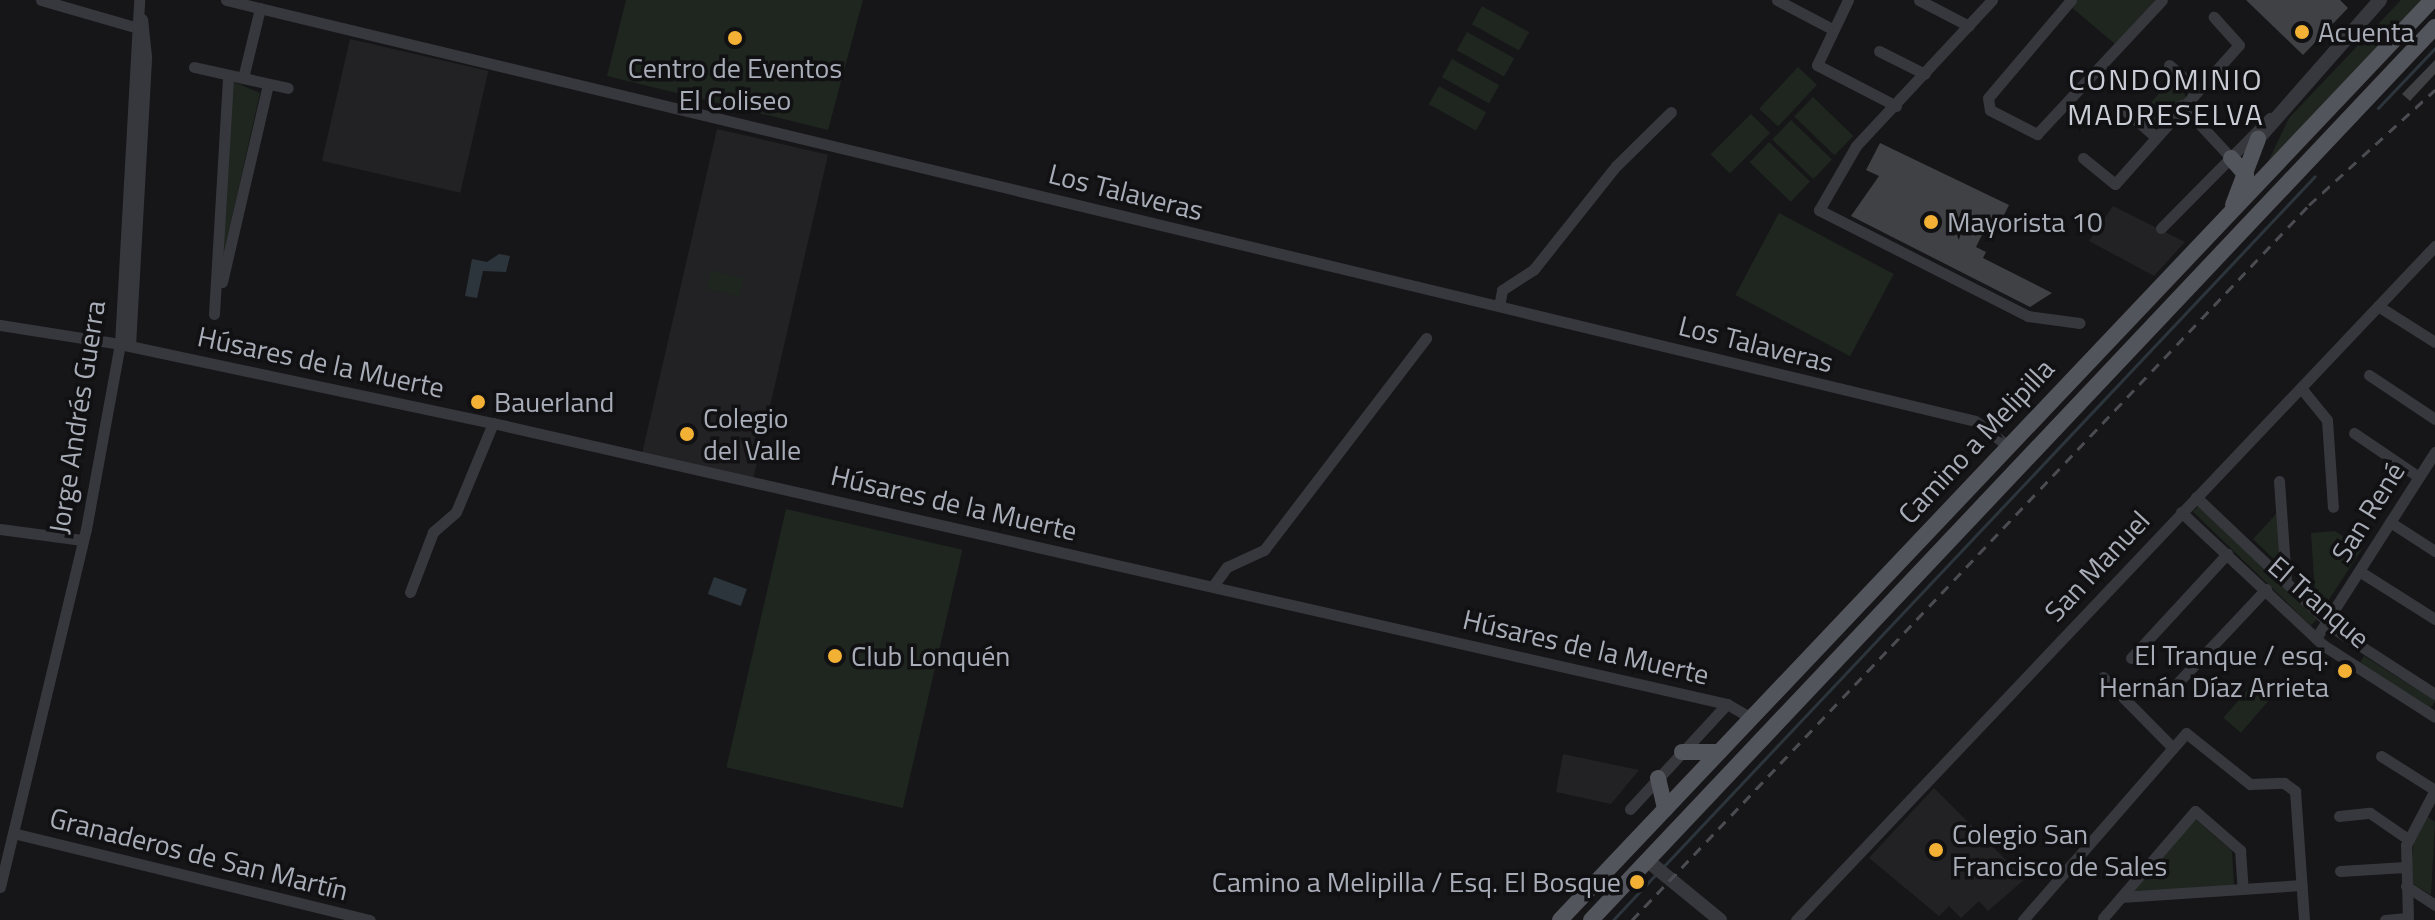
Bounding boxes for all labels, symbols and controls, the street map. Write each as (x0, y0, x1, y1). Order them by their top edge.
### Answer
place label: Acuenta (2318, 15, 2415, 49)
marker: Acuenta (2293, 23, 2311, 41)
marker: Centro de Eventos El Coliseo (726, 29, 744, 47)
place label: Centro de Eventos El Coliseo (628, 51, 842, 117)
district label: CONDOMINIO MADRESELVA (2067, 61, 2265, 132)
street label: Los Talaveras (1045, 157, 1207, 227)
place label: Mayorista 10 (1947, 205, 2103, 239)
marker: Mayorista 10 (1922, 213, 1940, 231)
street label: Jorge Andrés Guerra (42, 298, 112, 536)
street label: Los Talaveras (1675, 309, 1837, 379)
street label: Húsares de la Muerte (195, 319, 447, 405)
street label: Camino a Melipilla (1891, 352, 2061, 530)
place label: Bauerland (494, 385, 614, 419)
marker: Bauerland (469, 393, 487, 411)
place label: Colegio del Valle (703, 401, 801, 467)
marker: Colegio del Valle (678, 425, 696, 443)
street label: San René (2324, 456, 2412, 568)
street label: Húsares de la Muerte (828, 458, 1080, 548)
street label: San Manuel (2037, 504, 2157, 628)
street label: El Tranque (2262, 549, 2376, 655)
street label: Húsares de la Muerte (1460, 602, 1712, 692)
place label: El Tranque / esq. Hernán Díaz Arrieta (2099, 638, 2329, 704)
place label: Club Lonquén (851, 639, 1010, 673)
marker: Club Lonquén (826, 647, 844, 665)
marker: El Tranque / esq. Hernán Díaz Arrieta (2336, 662, 2354, 680)
street label: Granaderos de San Martín (46, 801, 352, 907)
place label: Colegio San Francisco de Sales (1952, 817, 2167, 883)
marker: Colegio San Francisco de Sales (1927, 841, 1945, 859)
place label: Camino a Melipilla / Esq. El Bosque (1212, 865, 1621, 899)
marker: Camino a Melipilla / Esq. El Bosque (1628, 873, 1646, 891)

